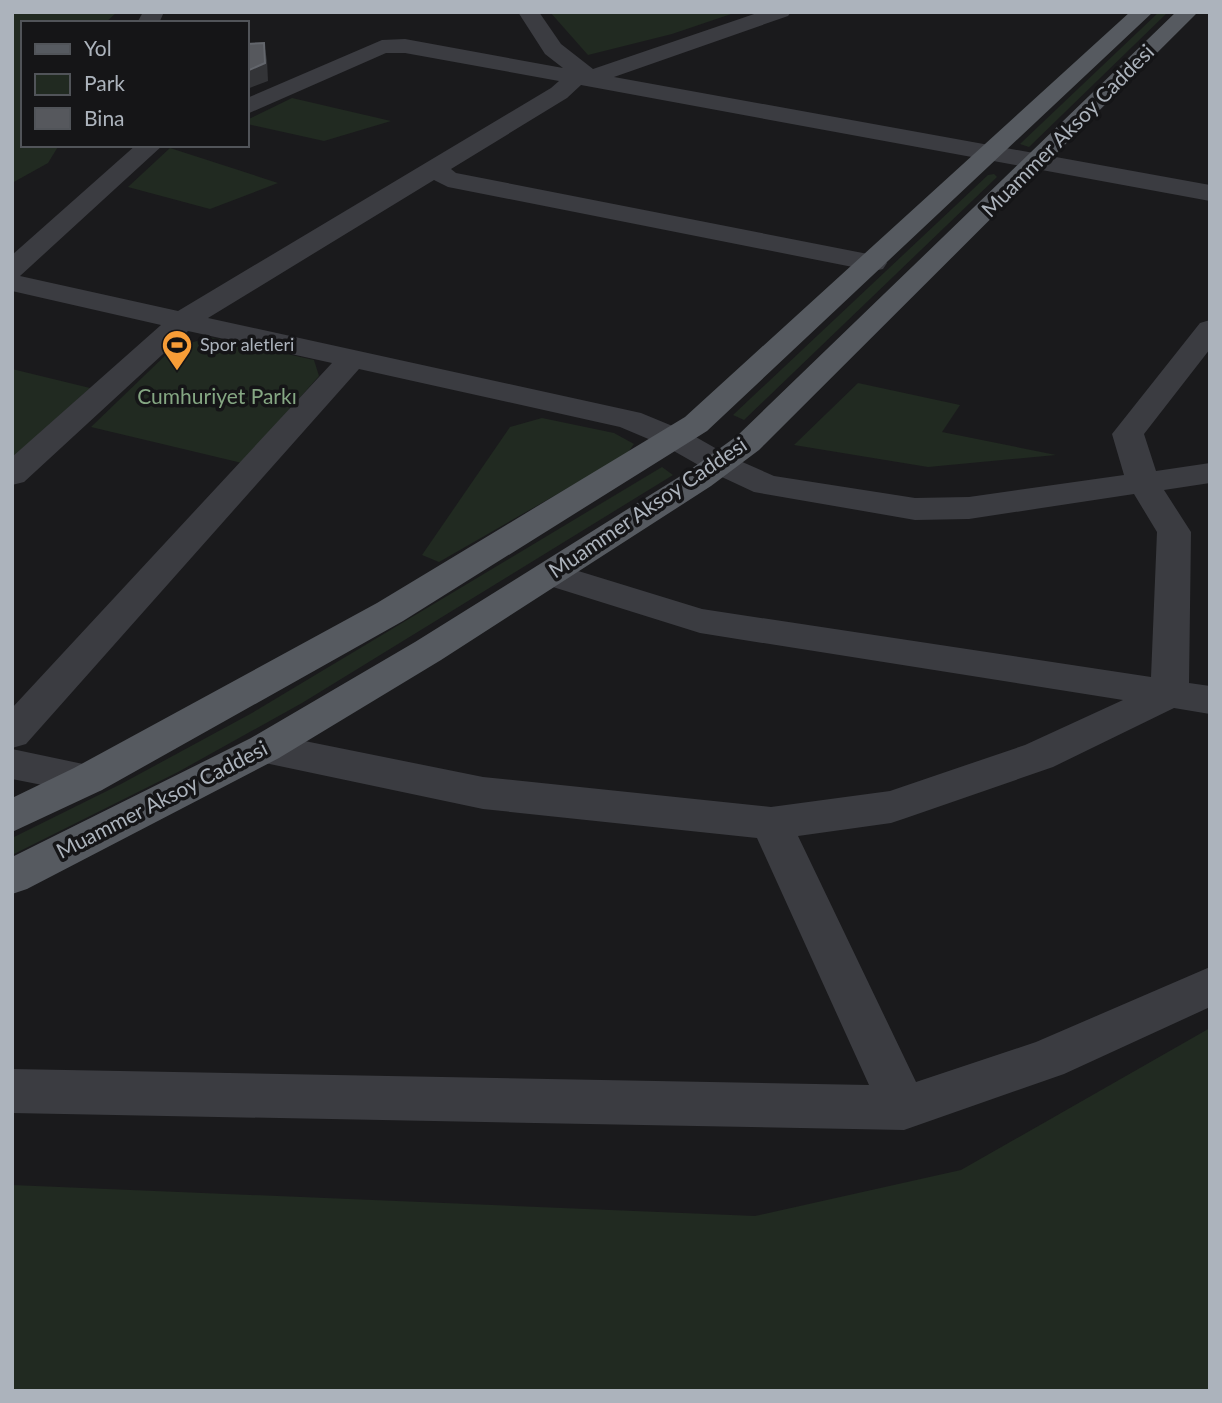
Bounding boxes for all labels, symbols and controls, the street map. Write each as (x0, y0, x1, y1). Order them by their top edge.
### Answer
legend (21, 21, 248, 147)
text: Yol (84, 35, 112, 60)
street label: Muammer Aksoy Caddesi (976, 39, 1158, 221)
text: Park (84, 70, 125, 95)
text: Bina (84, 105, 125, 130)
sports icon: Spor aletleri (160, 328, 194, 372)
place label: Spor aletleri (200, 333, 294, 355)
park label: Cumhuriyet Parkı (137, 383, 297, 408)
street label: Muammer Aksoy Caddesi (543, 431, 751, 582)
street label: Muammer Aksoy Caddesi (52, 735, 271, 863)

